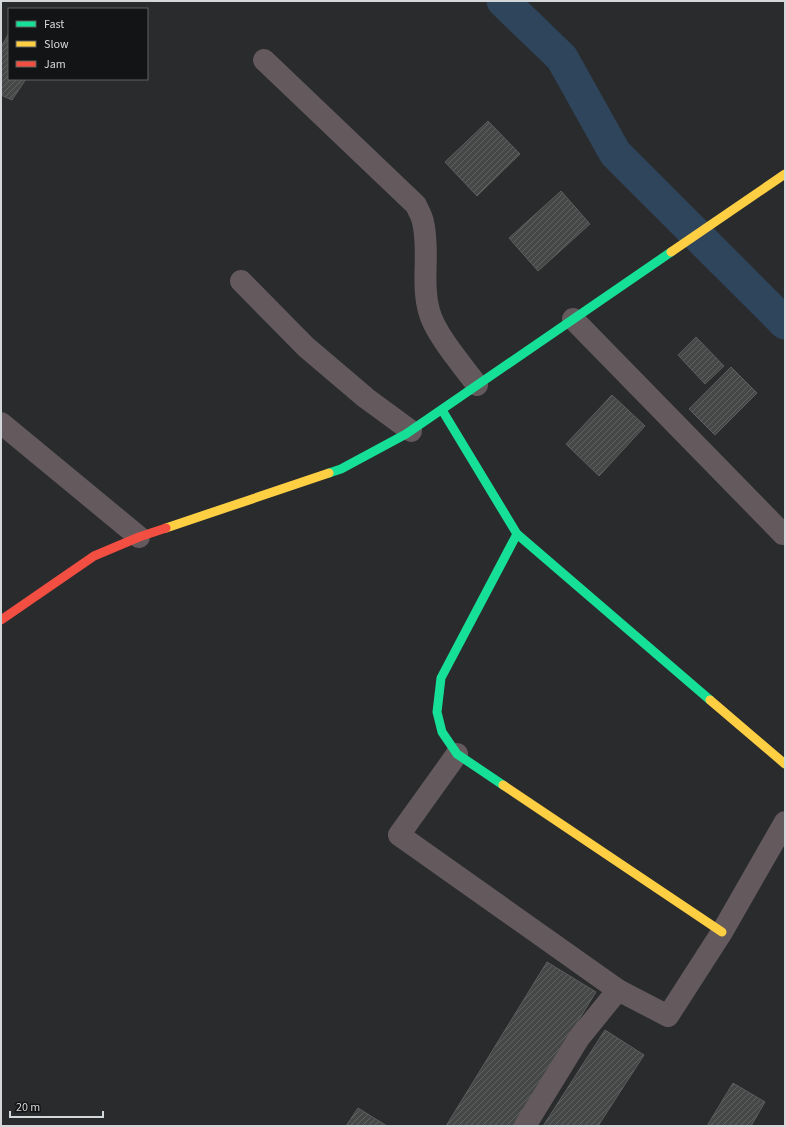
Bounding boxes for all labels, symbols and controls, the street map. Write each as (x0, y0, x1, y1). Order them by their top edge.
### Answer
legend (8, 8, 148, 80)
text: Fast (44, 16, 64, 33)
text: Slow (44, 36, 69, 53)
text: Jam (44, 56, 66, 73)
scale bar (10, 1093, 103, 1119)
text: 20 m (16, 1099, 40, 1116)

